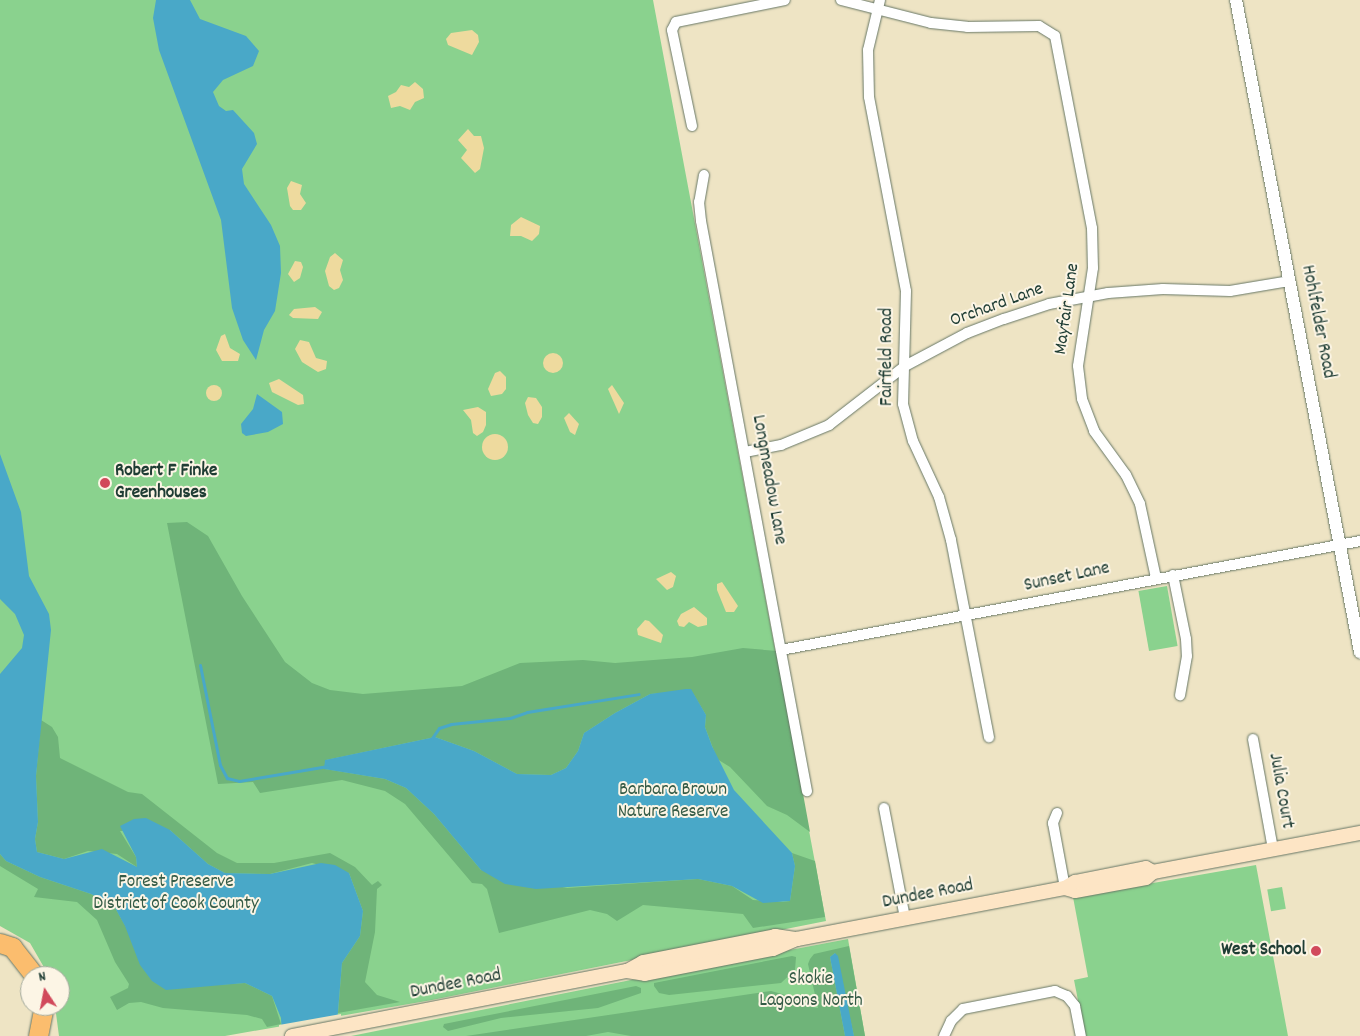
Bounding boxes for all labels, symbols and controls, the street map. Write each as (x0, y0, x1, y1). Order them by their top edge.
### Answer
street label: Mayfair Lane (1050, 262, 1086, 356)
street label: Hohlfelder Road (1295, 263, 1339, 381)
street label: Orchard Lane (947, 279, 1047, 333)
street label: Fairfield Road (877, 308, 899, 406)
street label: Longmeadow Lane (745, 413, 791, 547)
place label: Robert F Finke Greenhouses (115, 461, 217, 505)
marker: Robert F Finke Greenhouses (99, 477, 111, 489)
street label: Sunset Lane (1022, 558, 1112, 598)
street label: Julia Court (1262, 751, 1298, 831)
park label: Barbara Brown Nature Reserve (618, 780, 728, 824)
park label: Forest Preserve District of Cook County (93, 872, 259, 916)
street label: Dundee Road (881, 875, 975, 915)
place label: West School (1221, 940, 1306, 962)
marker: West School (1310, 945, 1322, 957)
street label: Dundee Road (409, 965, 503, 1005)
north arrow (20, 966, 70, 1016)
text: N (37, 967, 48, 988)
park label: Skokie Lagoons North (759, 969, 863, 1013)

